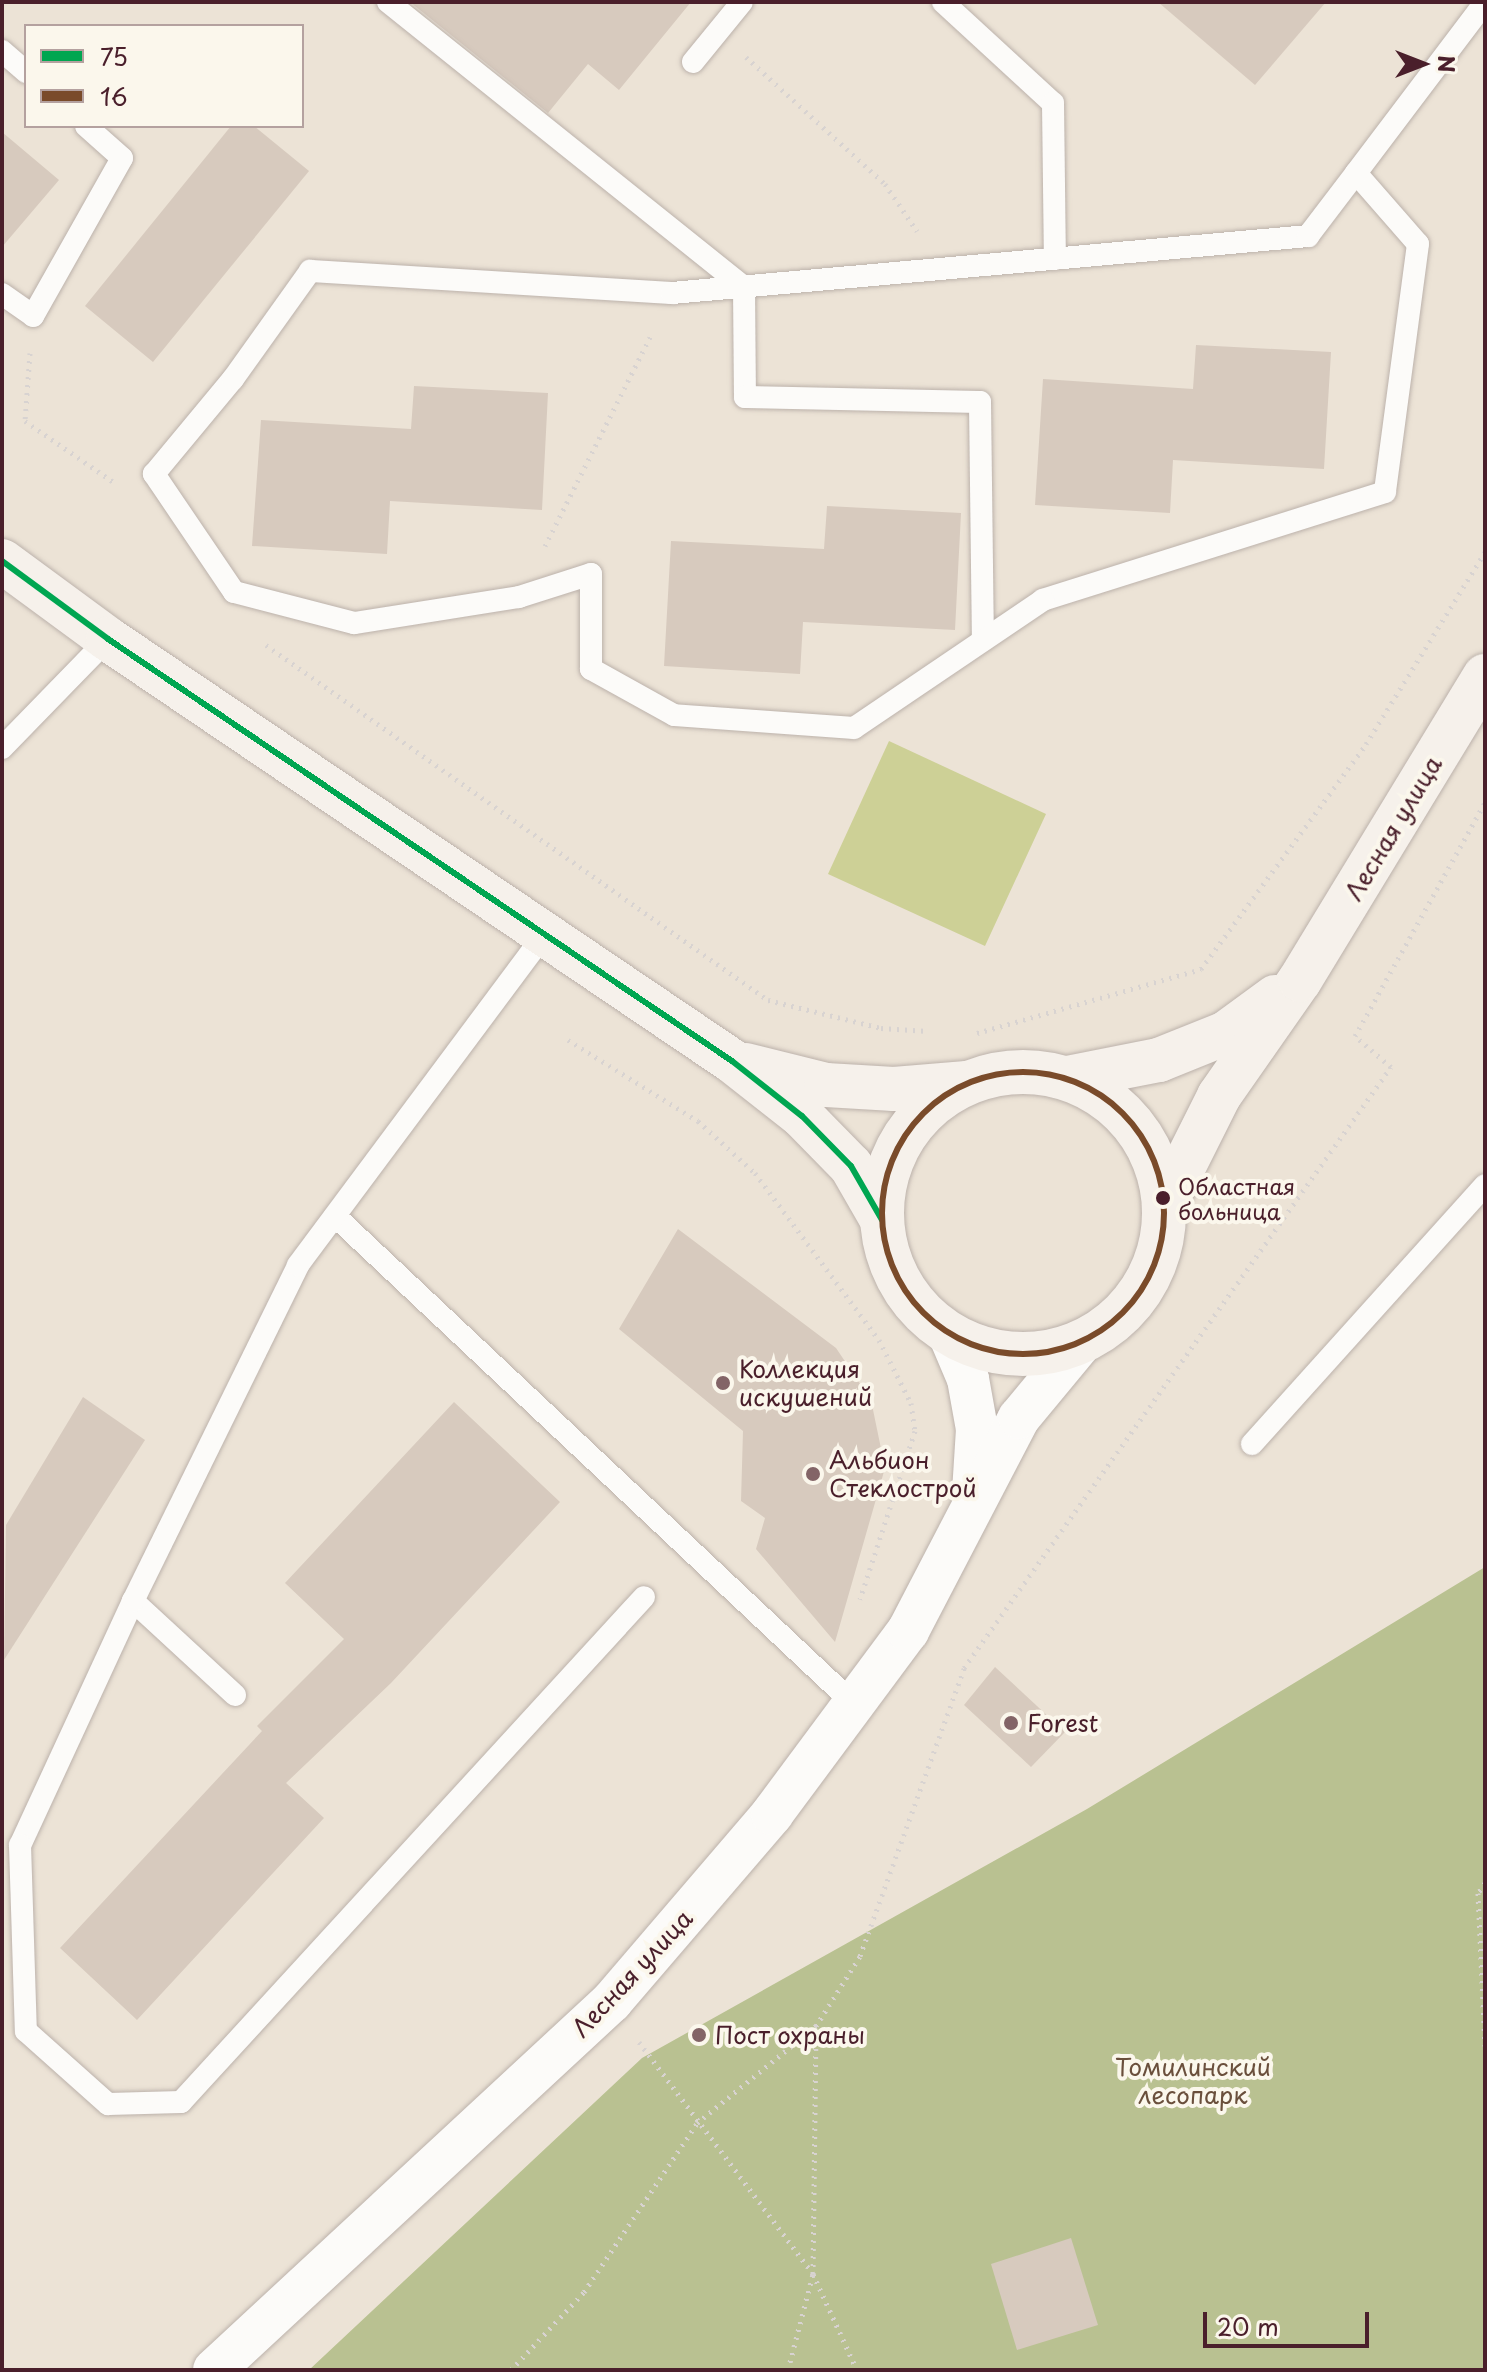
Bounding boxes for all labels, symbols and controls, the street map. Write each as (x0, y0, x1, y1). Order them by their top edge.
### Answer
legend (24, 24, 304, 128)
north arrow (1383, 24, 1463, 104)
text: 75 (100, 38, 128, 74)
text: N (1431, 55, 1464, 73)
text: 16 (100, 78, 128, 114)
street label: Лесная улица (1338, 750, 1448, 906)
place label: Областная больница (1178, 1172, 1295, 1224)
marker: Областная больница (1155, 1190, 1171, 1206)
place label: Коллекция искушений (739, 1355, 872, 1411)
marker: Коллекция искушений (714, 1374, 732, 1392)
place label: Альбион Стеклострой (829, 1446, 977, 1502)
marker: Альбион Стеклострой (804, 1465, 822, 1483)
place label: Forest (1027, 1709, 1098, 1737)
marker: Forest (1002, 1714, 1020, 1732)
street label: Лесная улица (565, 1903, 699, 2043)
place label: Пост охраны (715, 2021, 866, 2049)
marker: Пост охраны (690, 2026, 708, 2044)
park label: Томилинский лесопарк (1115, 2053, 1271, 2109)
scale bar (1207, 2296, 1373, 2346)
text: 20 m (1217, 2308, 1279, 2344)

